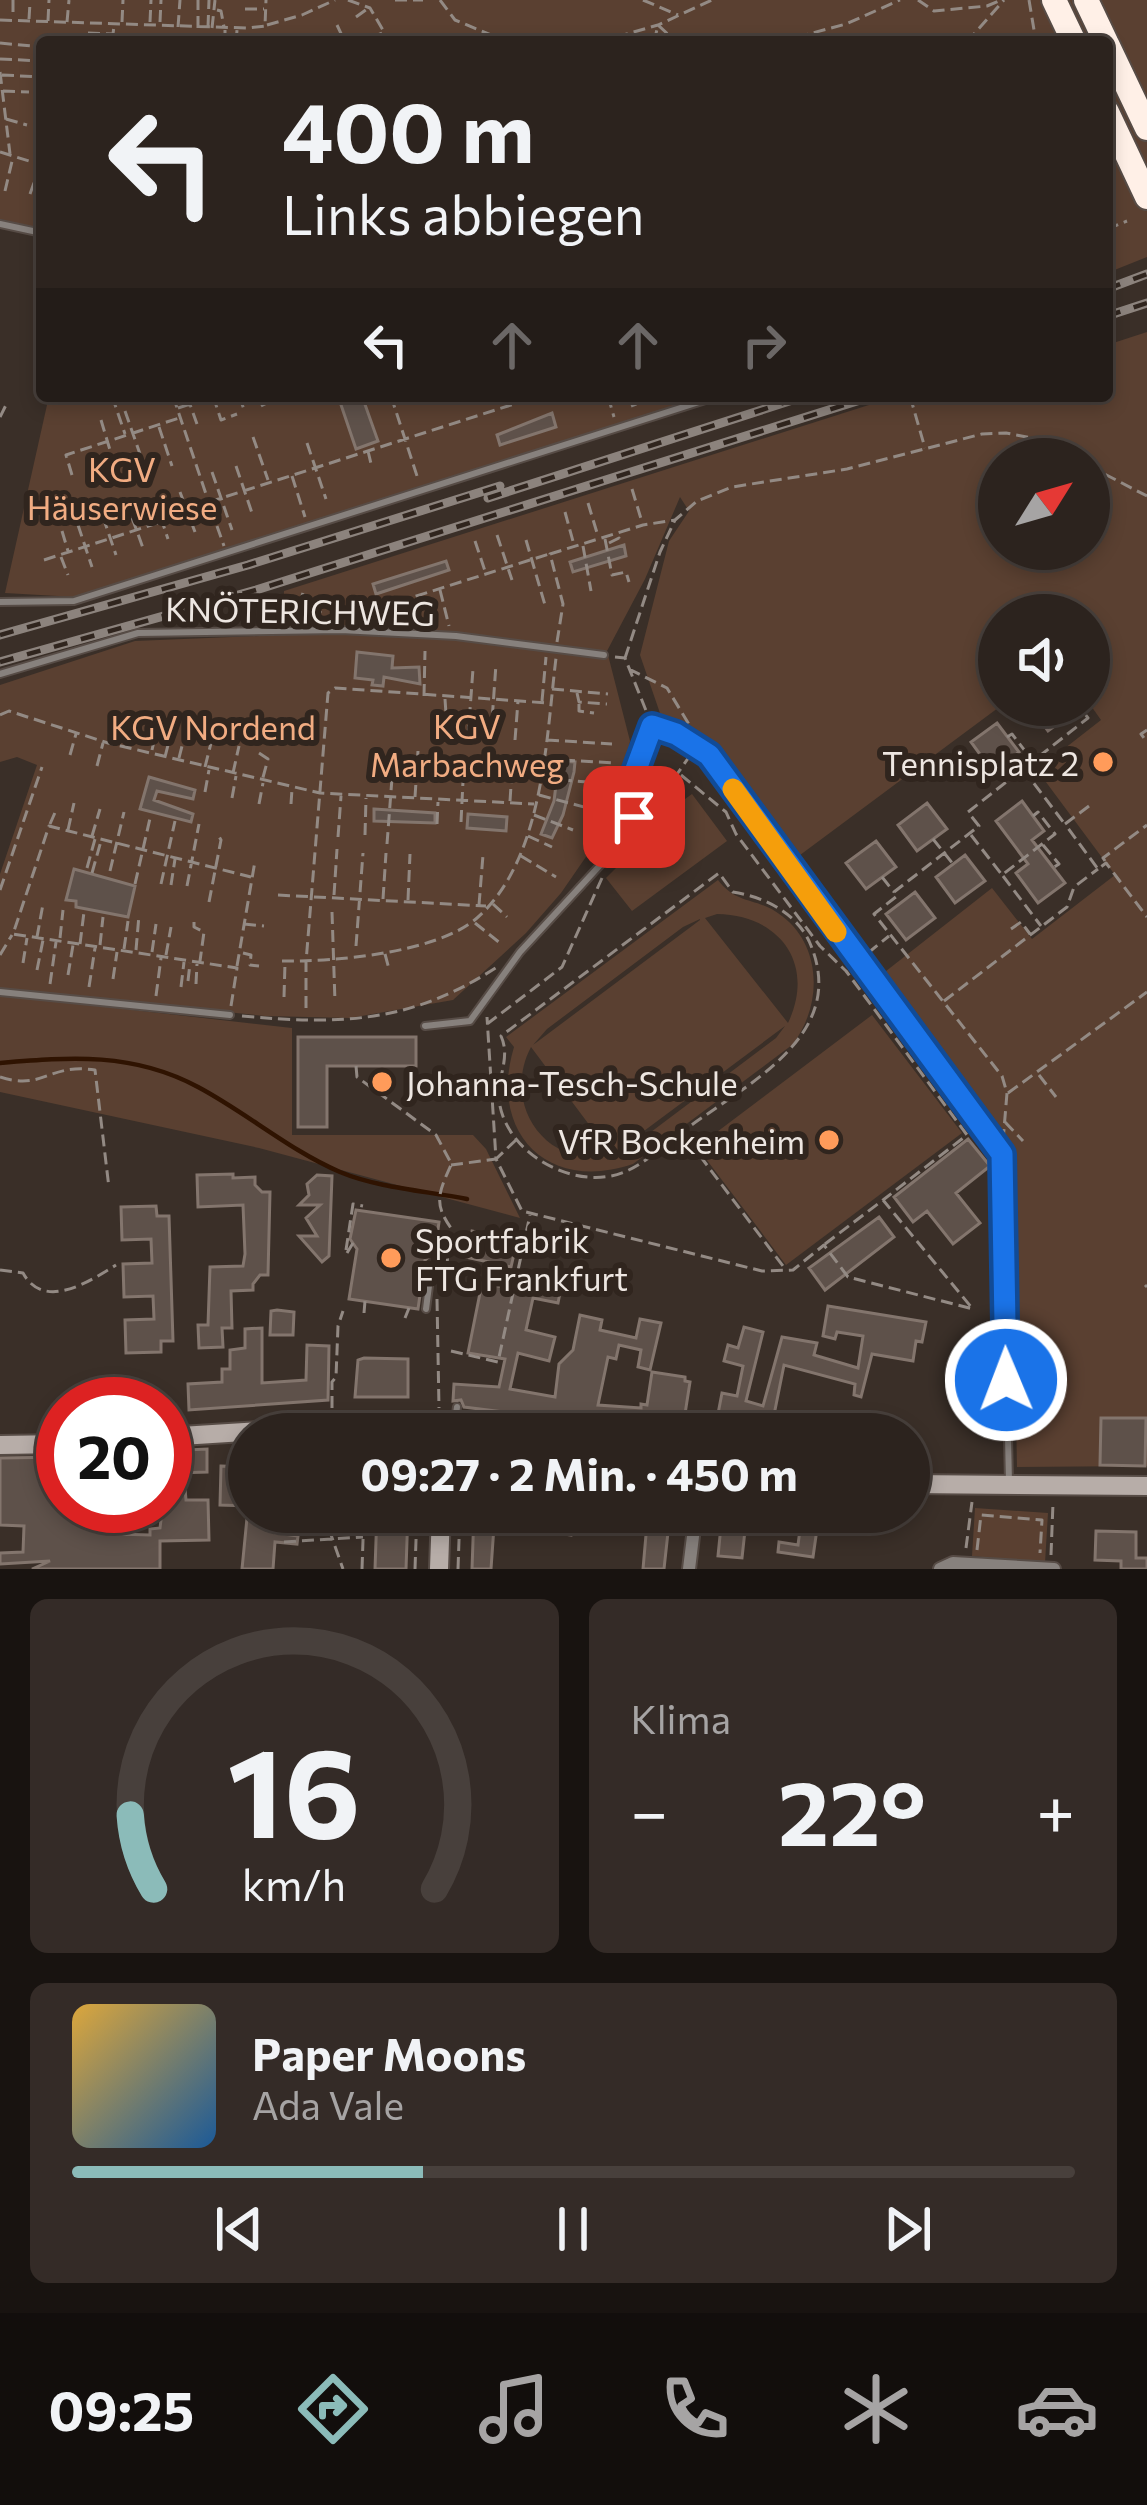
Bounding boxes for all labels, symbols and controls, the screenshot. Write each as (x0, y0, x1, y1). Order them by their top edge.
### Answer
text: 400 m (282, 78, 535, 180)
icon: left (84, 84, 240, 240)
text: Links abbiegen (282, 180, 645, 246)
icon: left (353, 312, 419, 378)
icon: ahead (479, 312, 545, 378)
icon: ahead (605, 312, 671, 378)
icon: right (731, 312, 797, 378)
north arrow (978, 438, 1110, 570)
map controls (978, 438, 1110, 726)
park label: KGV Häuserwiese (27, 448, 217, 527)
street label: KNÖTERICHWEG (165, 587, 435, 633)
button: sound (978, 594, 1110, 726)
park label: KGV Marbachweg (370, 705, 564, 784)
park label: KGV Nordend (110, 706, 316, 747)
place label: Tennisplatz 2 (882, 742, 1079, 783)
marker: Tennisplatz 2 (1090, 749, 1116, 775)
pin (583, 766, 685, 868)
icon: arrive (601, 784, 667, 850)
place label: Johanna-Tesch-Schule (406, 1062, 738, 1103)
marker: Johanna-Tesch-Schule (369, 1069, 395, 1095)
place label: VfR Bockenheim (558, 1120, 805, 1161)
marker: VfR Bockenheim (816, 1127, 842, 1153)
place label: Sportfabrik FTG Frankfurt (415, 1219, 628, 1298)
marker: Sportfabrik FTG Frankfurt (378, 1245, 404, 1271)
position arrow (943, 1317, 1069, 1443)
speed limit sign: 20 (36, 1377, 192, 1533)
text: 09:27 · 2 Min. · 450 m (360, 1445, 798, 1500)
text: Klima (631, 1694, 731, 1742)
text: 16 (228, 1711, 361, 1864)
text: 22° (778, 1754, 926, 1865)
text: − (631, 1769, 668, 1850)
text: + (1036, 1769, 1075, 1850)
text: km/h (242, 1857, 346, 1910)
text: Paper Moons (252, 2025, 526, 2080)
text: Ada Vale (252, 2080, 404, 2128)
icon: previous (206, 2196, 272, 2262)
icon: pause (540, 2196, 606, 2262)
icon: next (875, 2196, 941, 2262)
icon: directions (291, 2367, 375, 2451)
icon: music (472, 2367, 556, 2451)
icon: phone (653, 2367, 737, 2451)
icon: climate (834, 2367, 918, 2451)
icon: car (1015, 2367, 1099, 2451)
text: 09:25 (48, 2376, 194, 2442)

